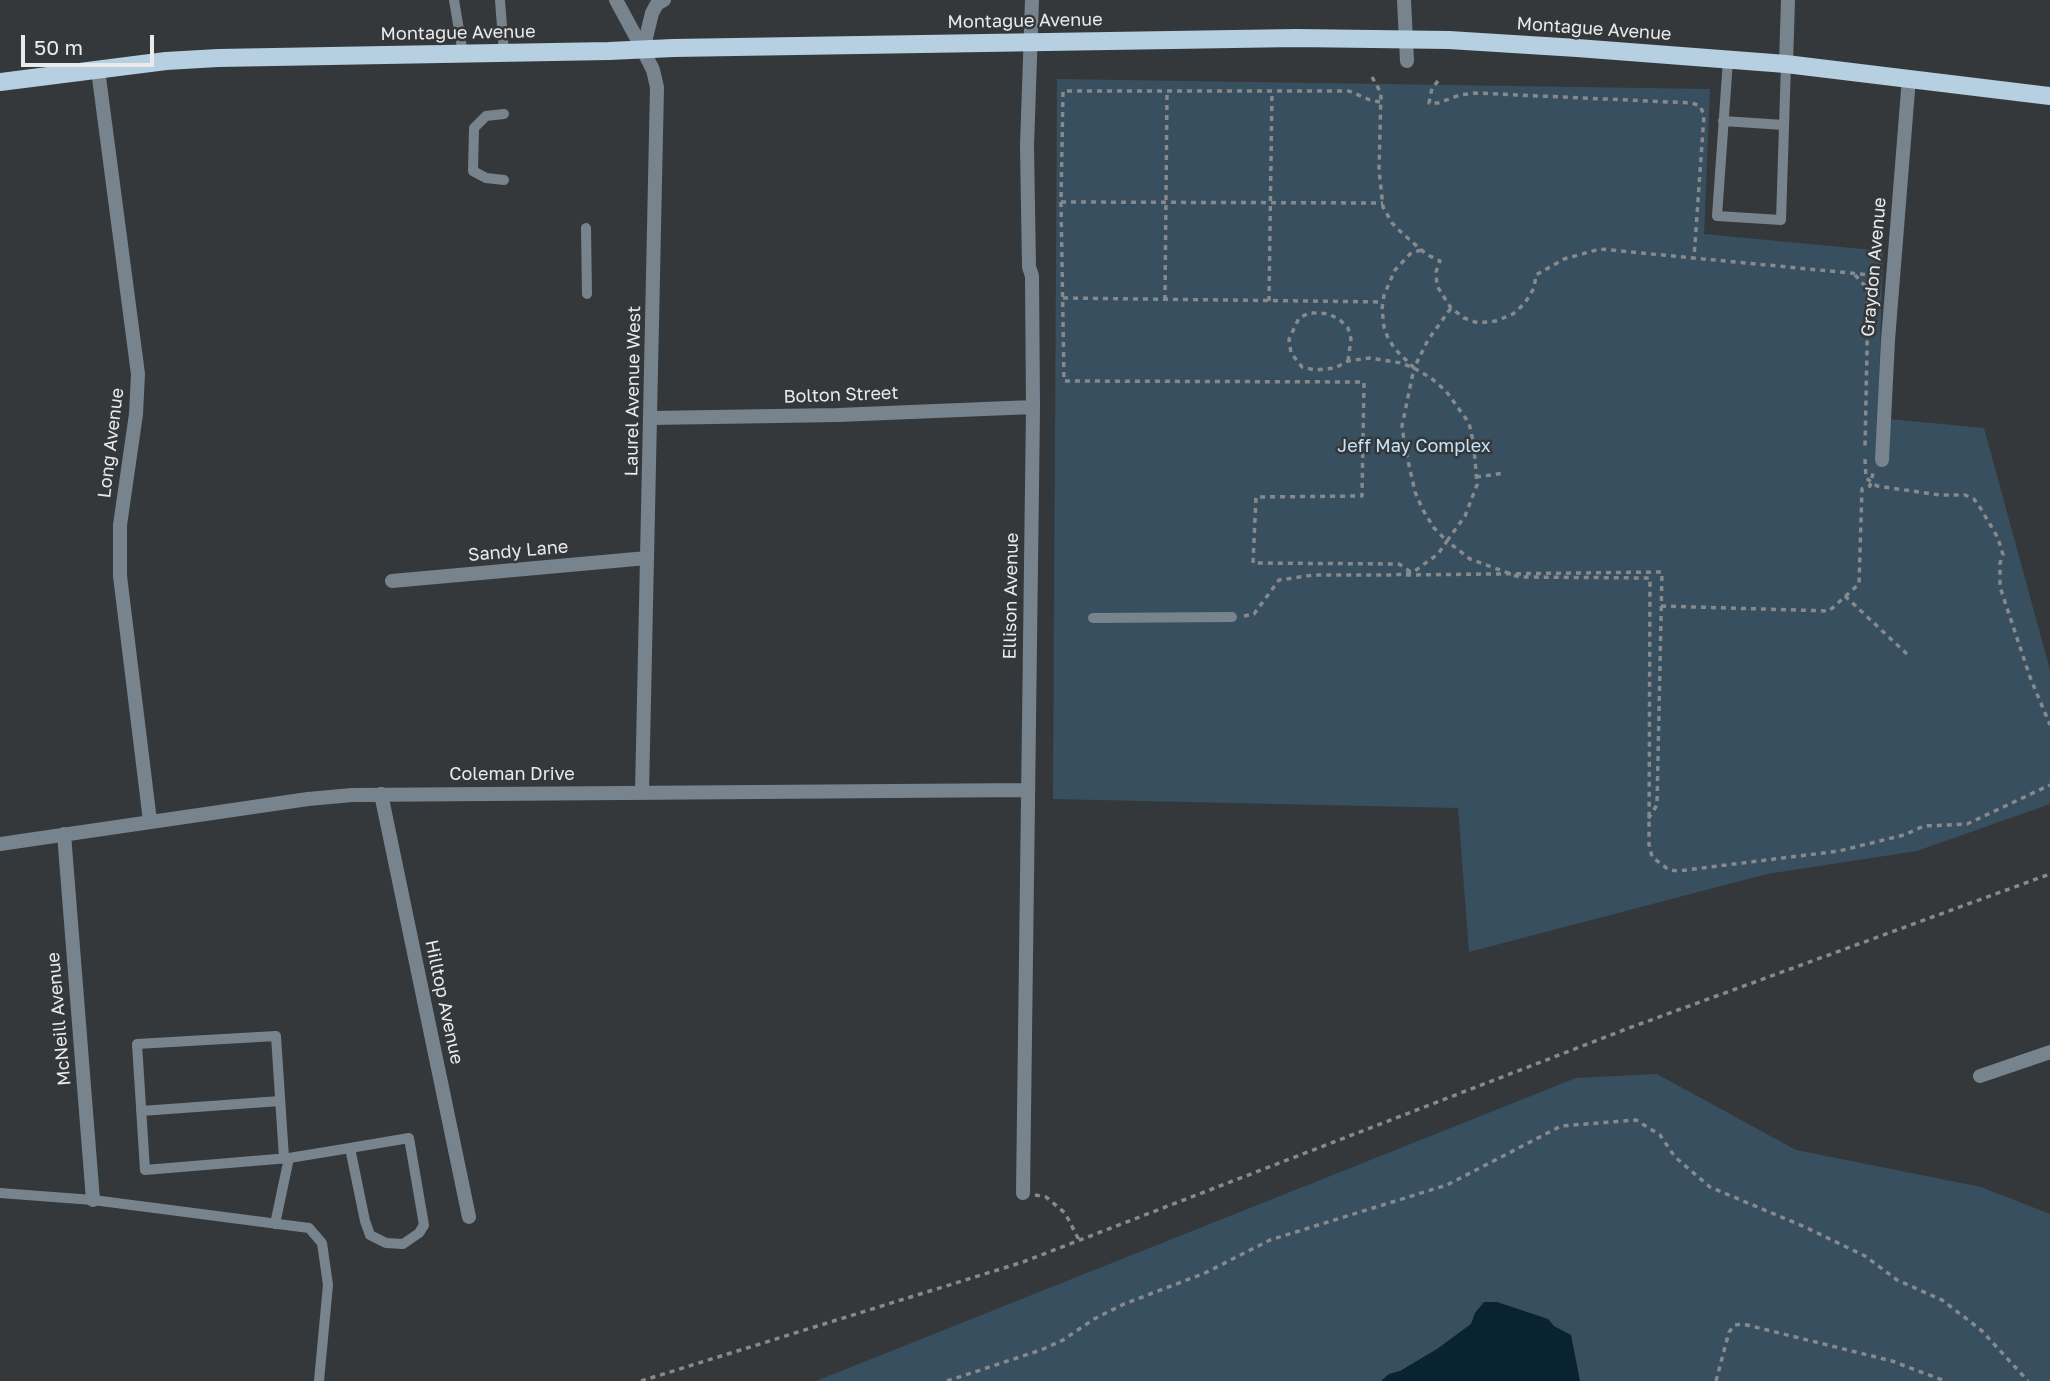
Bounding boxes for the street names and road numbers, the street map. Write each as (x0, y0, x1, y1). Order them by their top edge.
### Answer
street label: Montague Avenue (947, 9, 1103, 33)
street label: Montague Avenue (1516, 13, 1672, 45)
street label: Montague Avenue (380, 21, 536, 45)
street label: Graydon Avenue (1857, 196, 1891, 338)
street label: Laurel Avenue West (621, 305, 645, 477)
street label: Bolton Street (783, 382, 899, 408)
street label: Long Avenue (94, 387, 128, 499)
street label: Ellison Avenue (999, 532, 1023, 660)
street label: Sandy Lane (467, 536, 569, 566)
street label: Coleman Drive (449, 763, 575, 785)
street label: Hilltop Avenue (420, 938, 468, 1066)
street label: McNeill Avenue (42, 951, 76, 1087)

